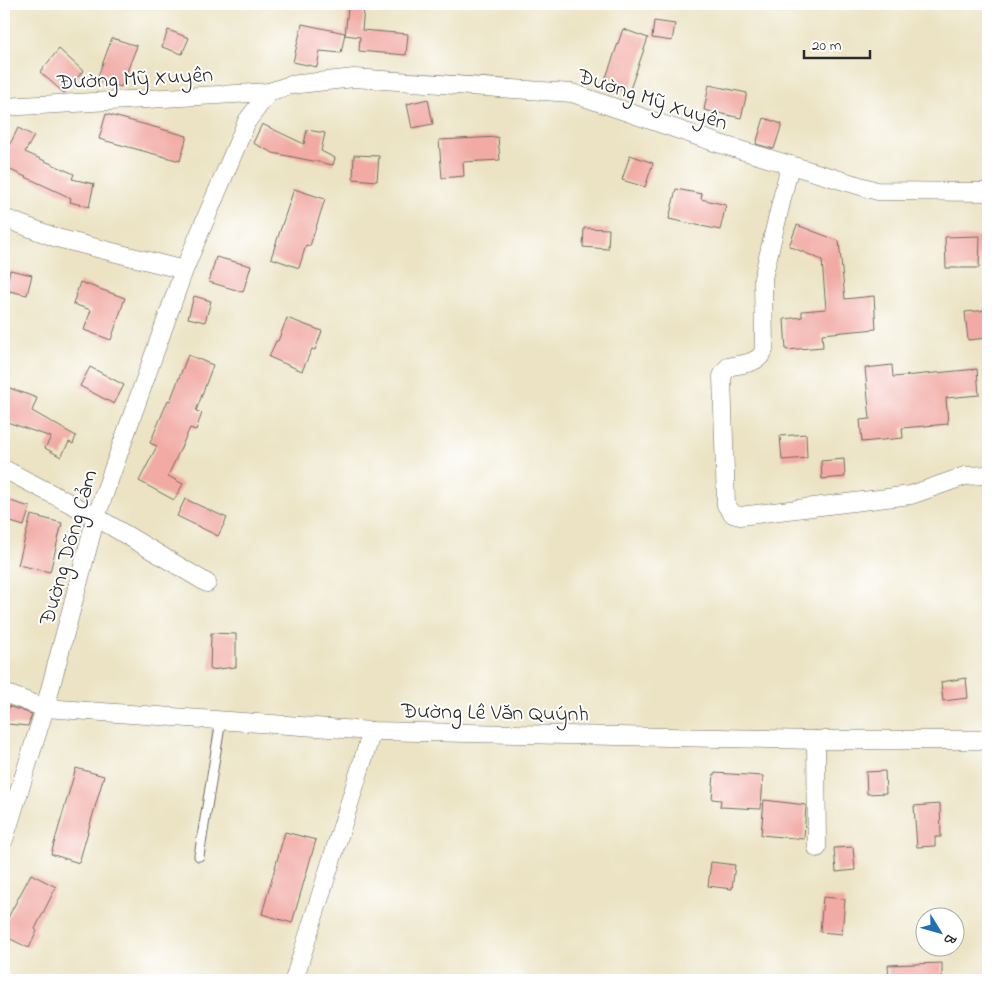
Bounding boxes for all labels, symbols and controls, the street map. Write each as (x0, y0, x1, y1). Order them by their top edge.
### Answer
scale bar (804, 28, 871, 60)
text: 20 m (812, 35, 842, 57)
street label: Đường Mỹ Xuyên (55, 60, 214, 101)
street label: Đường Mỹ Xuyên (572, 61, 731, 141)
street label: Đường Dõng Cảm (32, 466, 108, 631)
street label: Đường Lê Văn Quýnh (400, 696, 589, 733)
north arrow (914, 906, 964, 956)
text: B (938, 928, 961, 949)

